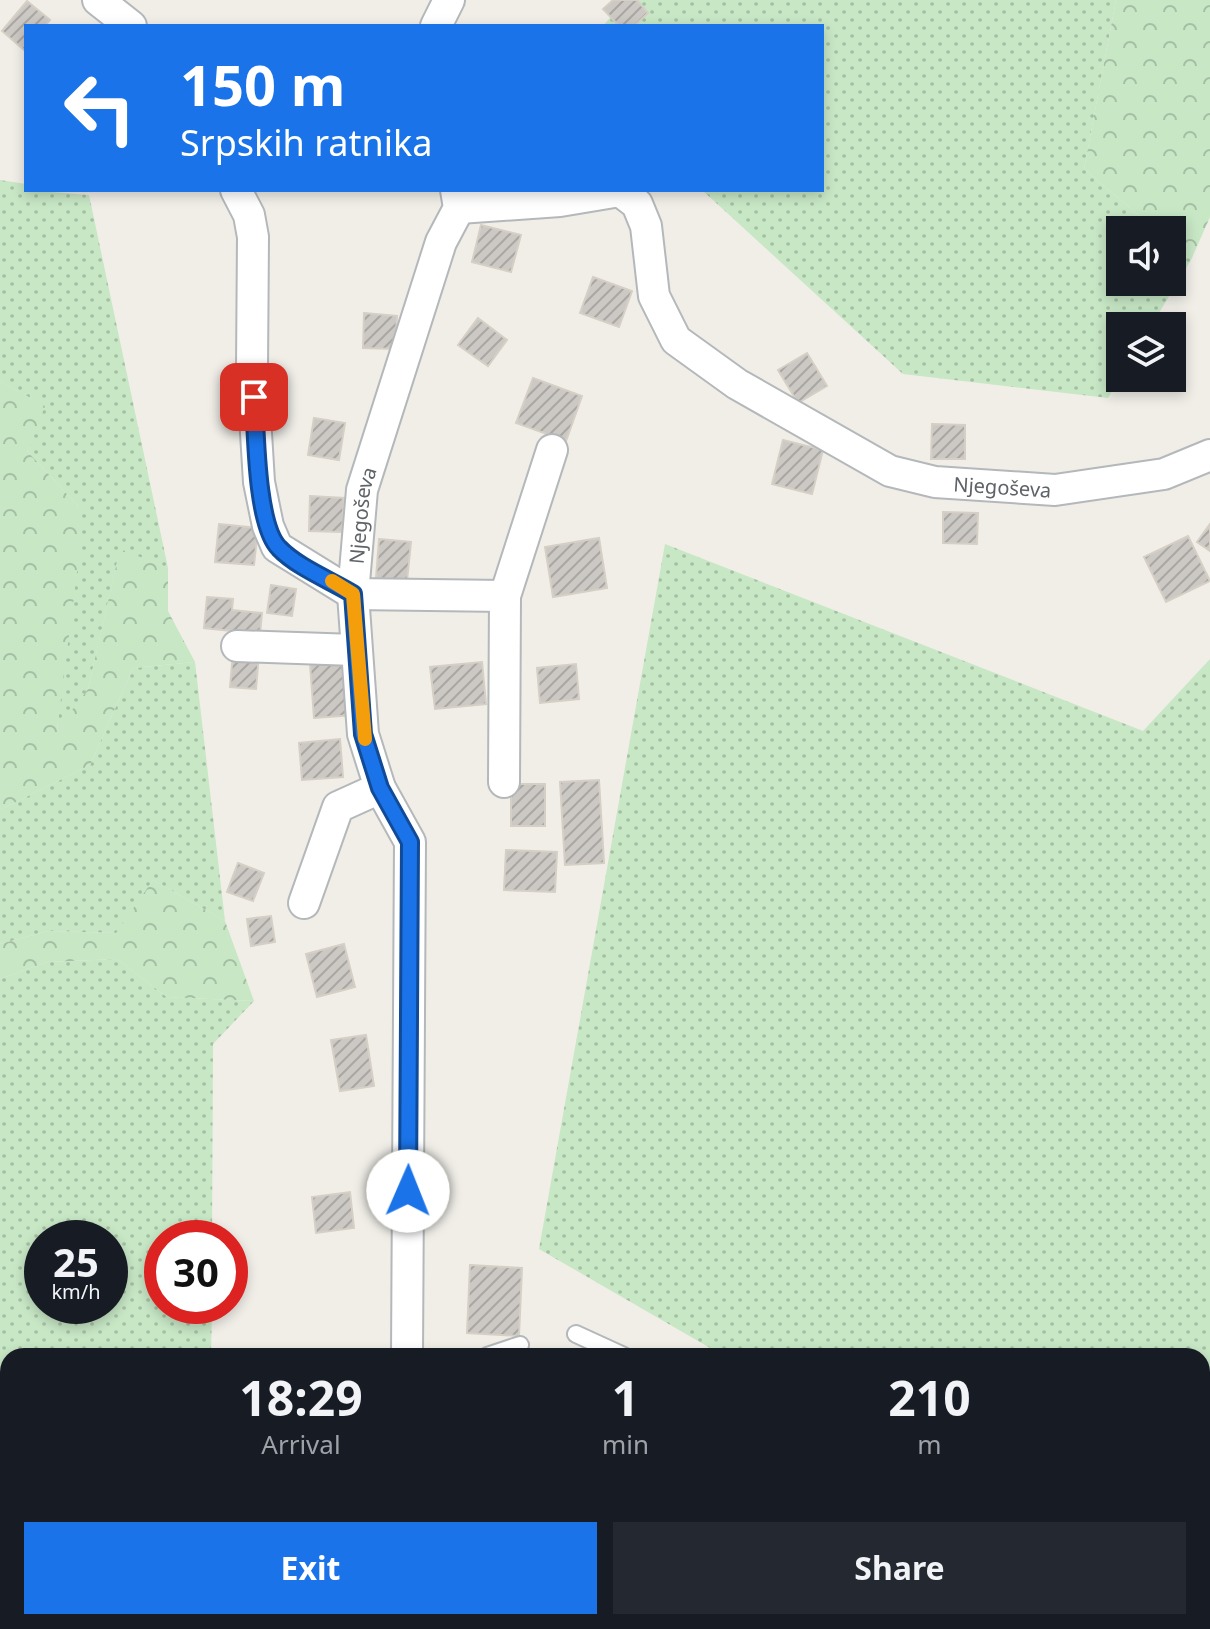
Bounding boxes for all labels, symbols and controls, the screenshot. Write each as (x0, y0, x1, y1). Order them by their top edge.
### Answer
text: 150 m (180, 46, 345, 122)
icon: left (48, 56, 152, 160)
text: Srpskih ratnika (180, 118, 432, 167)
map controls (1106, 216, 1186, 392)
button: sound (1106, 216, 1186, 296)
button: layers (1106, 312, 1186, 392)
pin (220, 363, 288, 431)
icon: arrive (232, 375, 276, 419)
street label: Njegoševa (342, 463, 382, 565)
street label: Njegoševa (953, 470, 1052, 503)
position arrow (366, 1149, 450, 1233)
speed limit sign: 30 (144, 1220, 248, 1324)
text: 25 (53, 1234, 99, 1289)
text: km/h (51, 1278, 101, 1305)
text: 18:29 (239, 1365, 363, 1430)
text: 1 (612, 1365, 639, 1430)
text: 210 (888, 1365, 971, 1430)
text: Arrival (261, 1426, 341, 1462)
text: min (602, 1426, 649, 1462)
text: m (917, 1426, 942, 1462)
button: Exit (24, 1522, 597, 1614)
button: Share (613, 1522, 1186, 1614)

